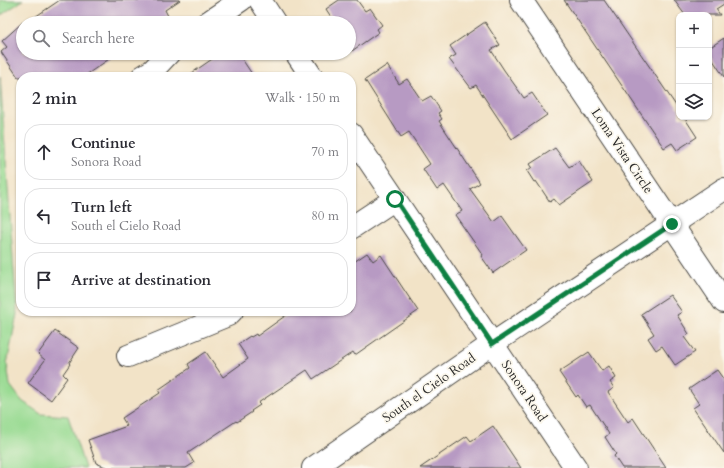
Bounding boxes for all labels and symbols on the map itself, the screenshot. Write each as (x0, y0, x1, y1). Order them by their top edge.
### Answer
street label: Loma Vista Circle (587, 105, 657, 197)
route start (386, 190, 404, 208)
route end (663, 215, 681, 233)
street label: South el Cielo Road (379, 349, 479, 427)
street label: Sonora Road (497, 357, 551, 425)

